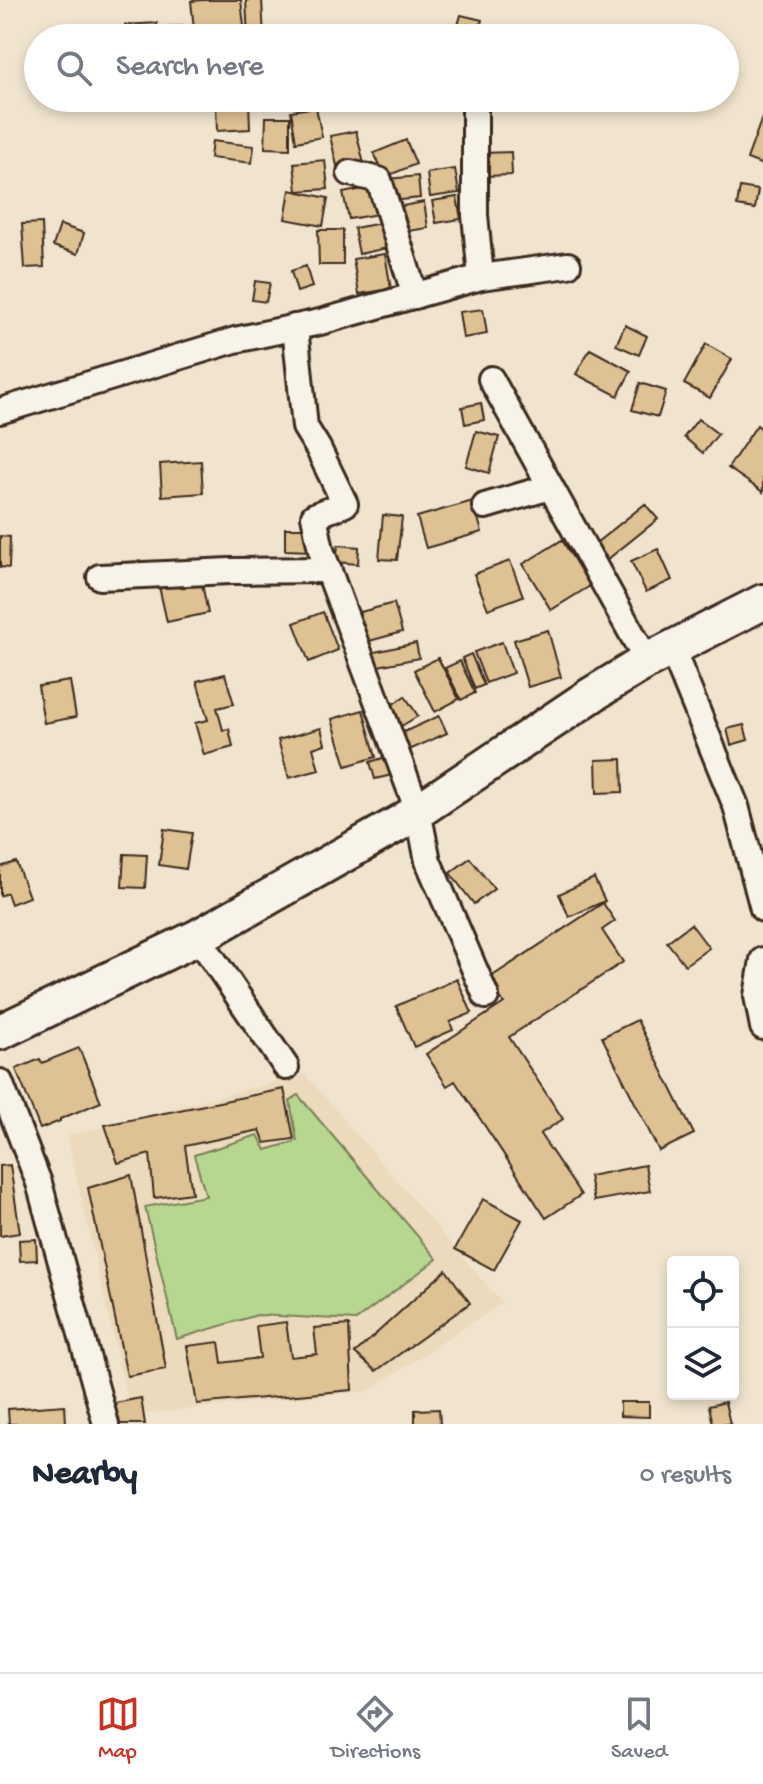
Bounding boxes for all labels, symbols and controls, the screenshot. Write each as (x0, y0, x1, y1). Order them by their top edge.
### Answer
search box (24, 24, 739, 112)
icon: search (52, 46, 96, 90)
text: Search here (116, 51, 264, 86)
map controls (667, 1256, 739, 1400)
button: locate (667, 1256, 739, 1328)
button: layers (667, 1328, 739, 1400)
text: Nearby (32, 1456, 137, 1496)
text: 0 results (640, 1461, 731, 1492)
tab: Map (96, 1692, 140, 1766)
tab: Directions (331, 1692, 420, 1766)
tab: Saved (611, 1692, 667, 1766)

